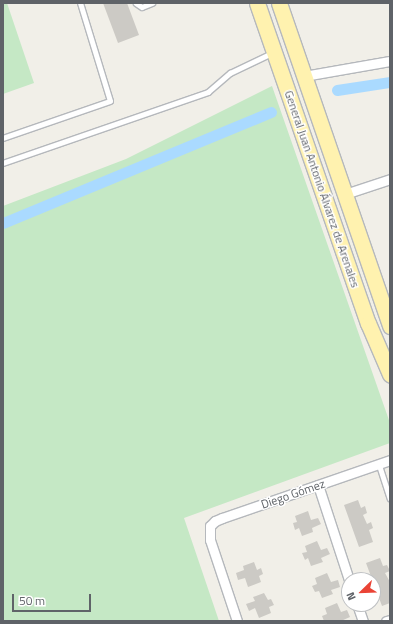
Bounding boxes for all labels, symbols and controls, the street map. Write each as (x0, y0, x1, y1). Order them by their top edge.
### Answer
street label: General Juan Antonio Álvarez de Arenales (281, 89, 363, 289)
street label: Diego Gómez (259, 476, 327, 512)
north arrow (341, 572, 381, 612)
scale bar (14, 586, 93, 612)
text: N (342, 590, 360, 603)
text: 50 m (19, 591, 45, 610)

